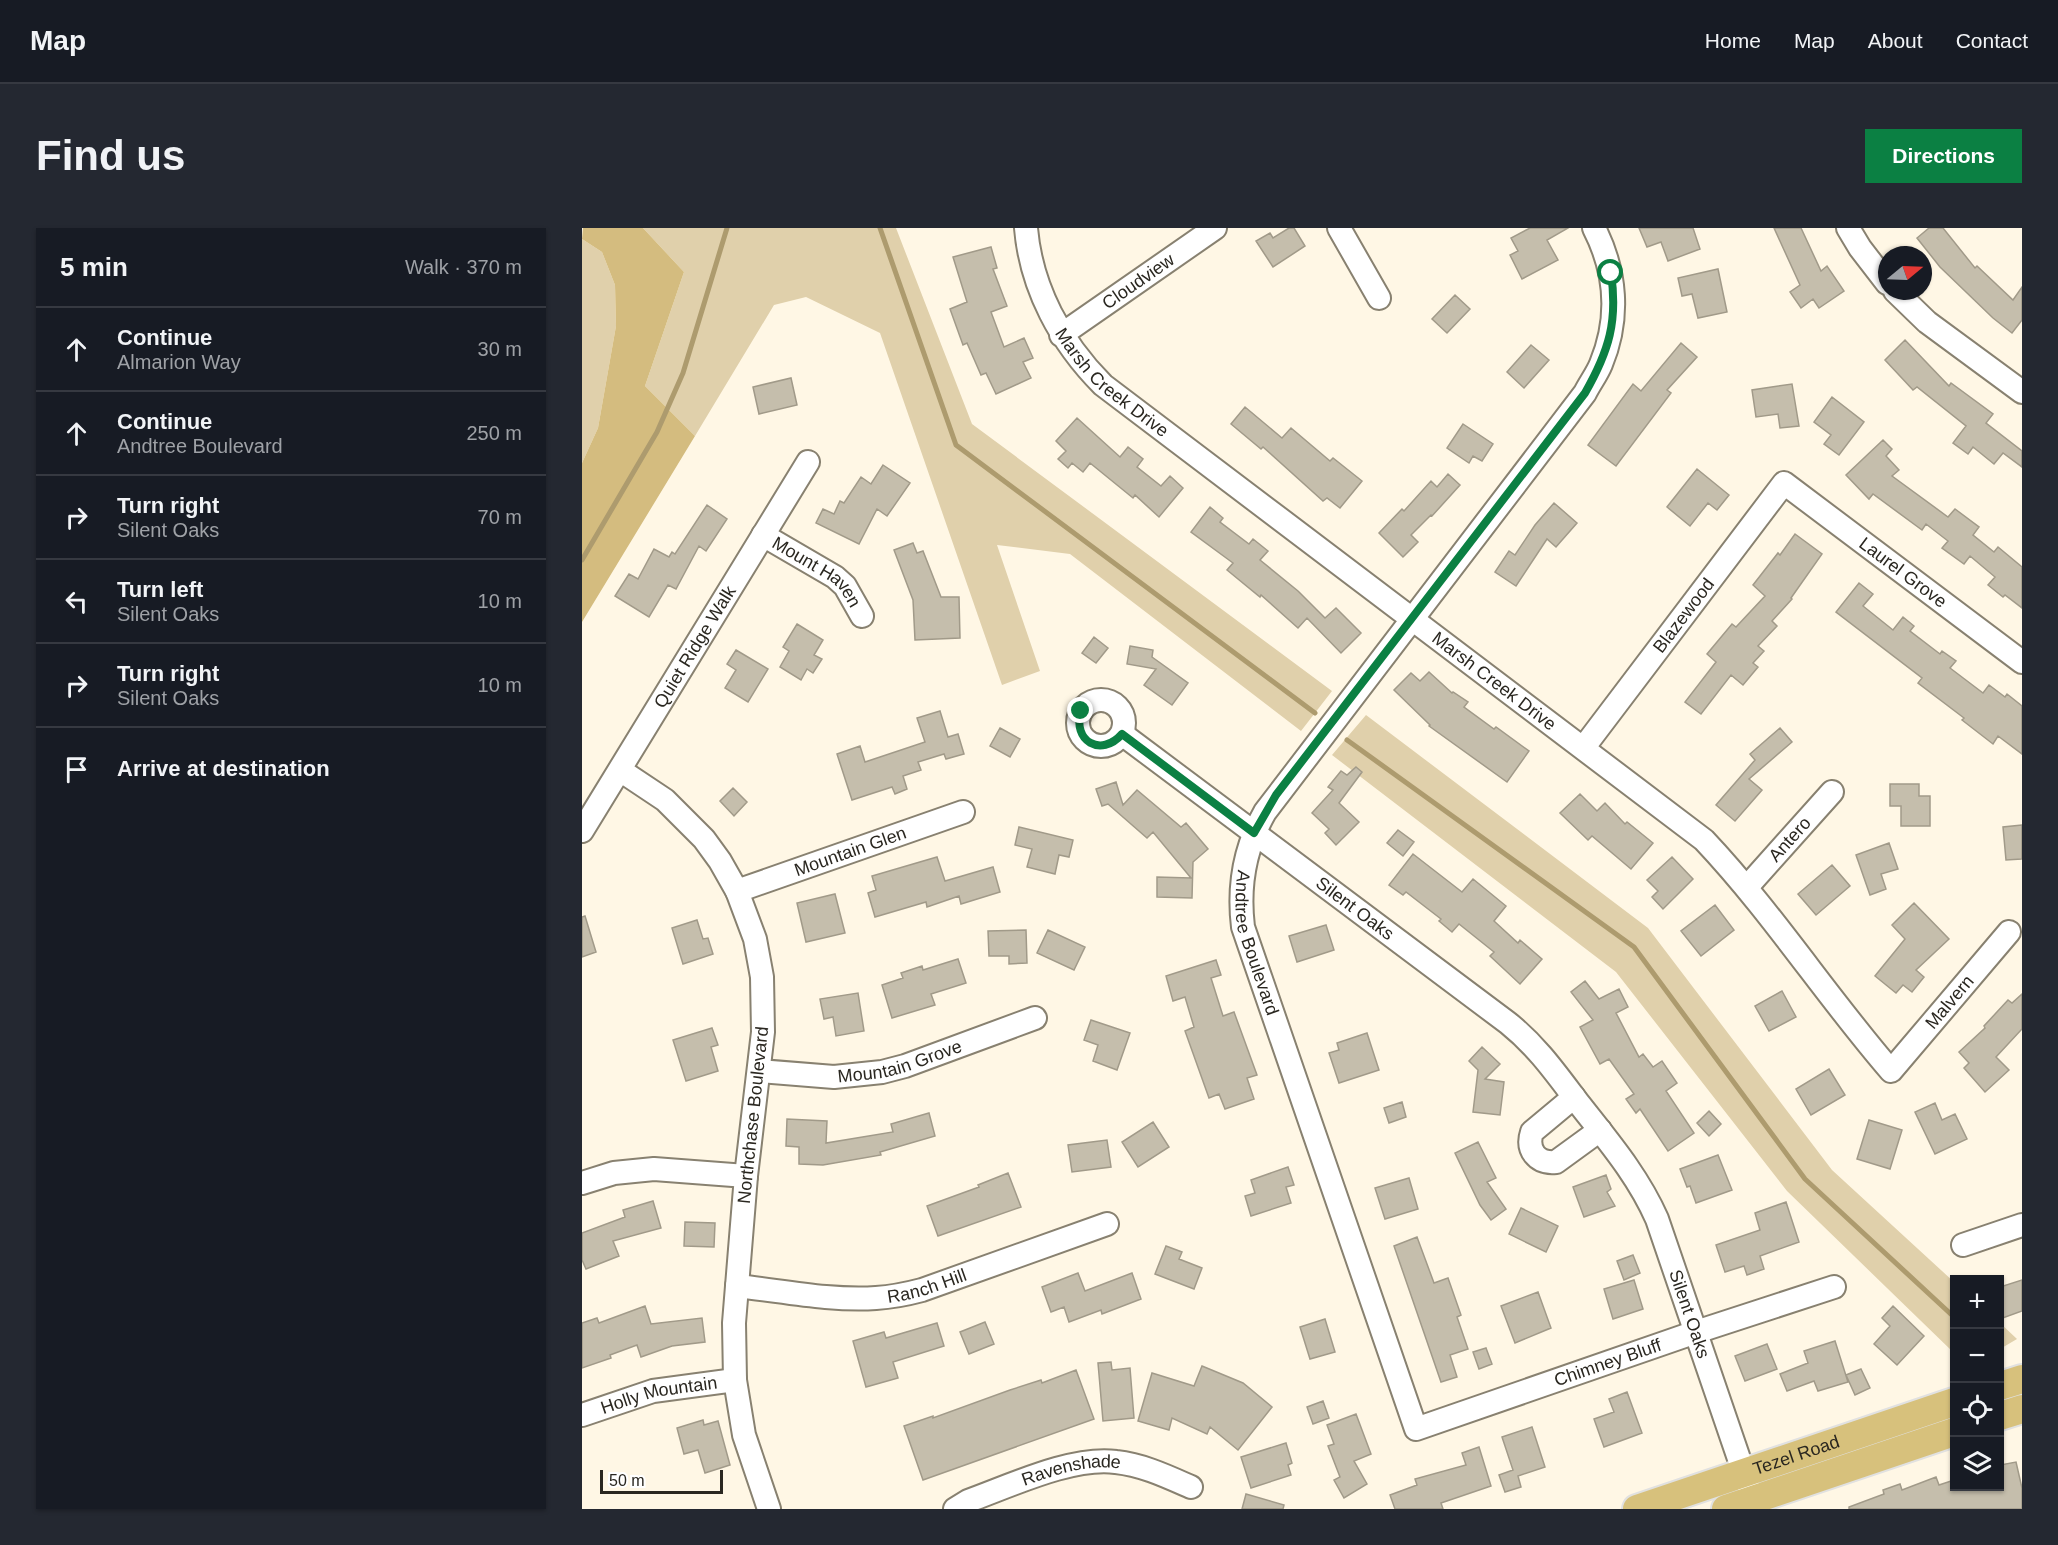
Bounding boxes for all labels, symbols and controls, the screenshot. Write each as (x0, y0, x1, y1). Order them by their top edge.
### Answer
text: Map (30, 25, 86, 56)
text: Home (1705, 29, 1761, 52)
text: Map (1794, 29, 1835, 52)
text: About (1868, 29, 1923, 52)
text: Contact (1956, 29, 2028, 52)
button: Directions (1865, 129, 2022, 183)
text: Find us (36, 132, 185, 179)
north arrow (1878, 246, 1932, 300)
street label: Cloudview (1098, 249, 1179, 313)
text: 5 min (60, 252, 128, 282)
text: Walk · 370 m (405, 256, 522, 278)
route start (1597, 259, 1623, 285)
street label: Marsh Creek Drive (1051, 324, 1173, 441)
text: Continue (117, 325, 212, 350)
icon: ahead (60, 333, 93, 366)
text: 30 m (478, 338, 522, 360)
text: Almarion Way (117, 351, 241, 373)
text: Continue (117, 409, 212, 434)
icon: ahead (60, 417, 93, 450)
text: 250 m (466, 422, 522, 444)
text: Andtree Boulevard (117, 435, 283, 457)
text: Turn right (117, 493, 219, 518)
icon: right (60, 501, 93, 534)
text: 70 m (478, 506, 522, 528)
text: Silent Oaks (117, 519, 219, 541)
street label: Mount Haven (769, 533, 865, 611)
street label: Laurel Grove (1855, 533, 1951, 612)
street label: Blazewood (1649, 574, 1718, 657)
text: Turn left (117, 577, 203, 602)
street label: Quiet Ridge Walk (650, 581, 740, 711)
icon: left (60, 585, 93, 618)
text: 10 m (478, 590, 522, 612)
text: Silent Oaks (117, 603, 219, 625)
street label: Marsh Creek Drive (1428, 628, 1560, 734)
text: Turn right (117, 661, 219, 686)
icon: right (60, 669, 93, 702)
text: 10 m (478, 674, 522, 696)
text: Silent Oaks (117, 687, 219, 709)
route end (1067, 697, 1093, 723)
icon: arrive (60, 753, 93, 786)
text: Arrive at destination (117, 756, 330, 781)
street label: Antero (1765, 813, 1815, 866)
street label: Mountain Glen (792, 823, 909, 880)
street label: Andtree Boulevard (1231, 869, 1283, 1018)
street label: Silent Oaks (1312, 873, 1398, 944)
street label: Malvern (1921, 971, 1978, 1033)
street label: Northchase Boulevard (734, 1025, 772, 1205)
street label: Mountain Grove (837, 1036, 965, 1087)
street label: Ranch Hill (886, 1265, 969, 1307)
street label: Silent Oaks (1665, 1267, 1714, 1361)
map controls (1950, 1275, 2004, 1491)
button: + (1950, 1275, 2004, 1329)
button: − (1950, 1329, 2004, 1383)
street label: Chimney Bluff (1552, 1335, 1665, 1390)
street label: Holly Mountain (598, 1372, 718, 1418)
button: locate (1950, 1383, 2004, 1437)
street label: Tezel Road (1750, 1431, 1842, 1479)
button: layers (1950, 1437, 2004, 1491)
street label: Ravenshade (1019, 1451, 1122, 1490)
scale bar (600, 1467, 723, 1494)
text: 50 m (609, 1472, 645, 1489)

